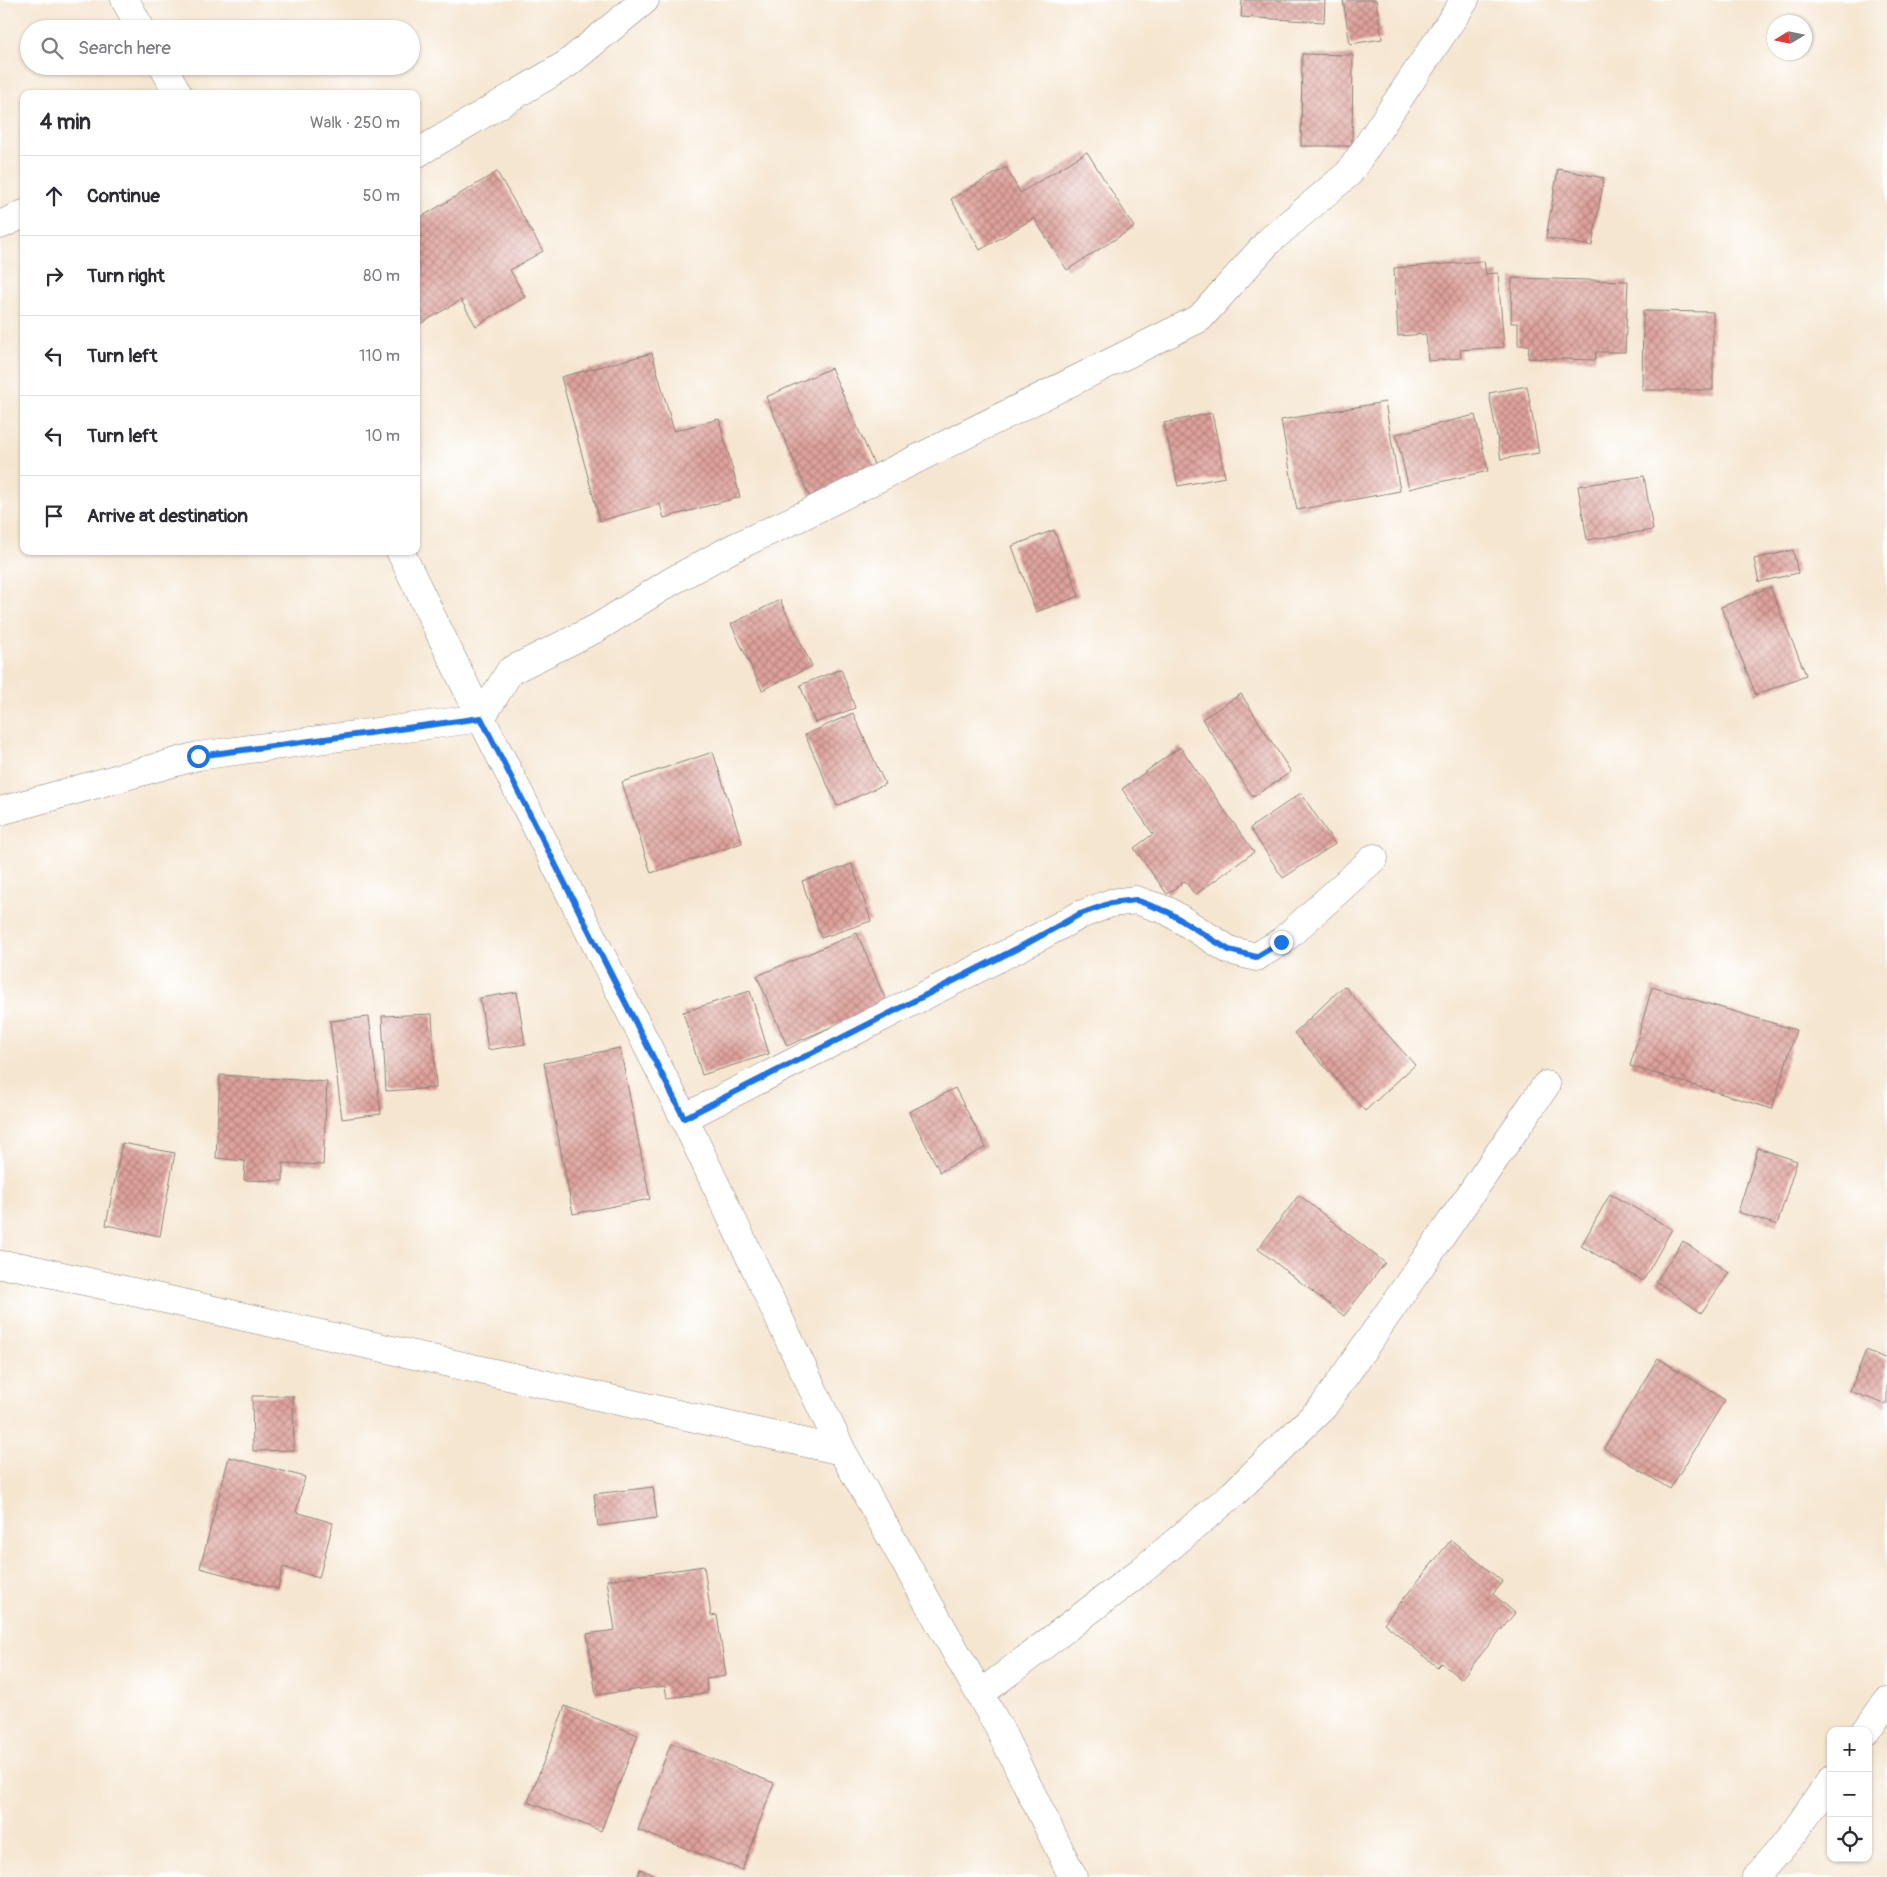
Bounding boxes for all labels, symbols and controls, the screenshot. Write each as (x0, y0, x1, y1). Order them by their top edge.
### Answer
north arrow (1767, 15, 1812, 60)
search box (20, 20, 420, 75)
icon: search (38, 34, 66, 62)
text: Search here (78, 36, 171, 60)
text: 4 min (40, 109, 91, 136)
text: Walk · 250 m (310, 113, 400, 133)
icon: ahead (40, 182, 68, 210)
text: Continue (87, 184, 160, 208)
text: 50 m (363, 186, 400, 206)
icon: right (40, 262, 68, 290)
text: Turn right (87, 264, 165, 288)
text: 80 m (363, 266, 400, 286)
icon: left (40, 342, 68, 370)
text: Turn left (87, 344, 157, 368)
text: 110 m (359, 346, 400, 366)
icon: left (40, 422, 68, 450)
text: Turn left (87, 424, 157, 448)
text: 10 m (365, 426, 400, 446)
icon: arrive (40, 502, 68, 530)
text: Arrive at destination (87, 504, 248, 528)
route start (187, 745, 210, 768)
route end (1270, 931, 1293, 954)
map controls (1827, 1727, 1872, 1862)
button: + (1827, 1727, 1872, 1772)
button: − (1827, 1772, 1872, 1817)
button: locate (1827, 1817, 1872, 1862)

